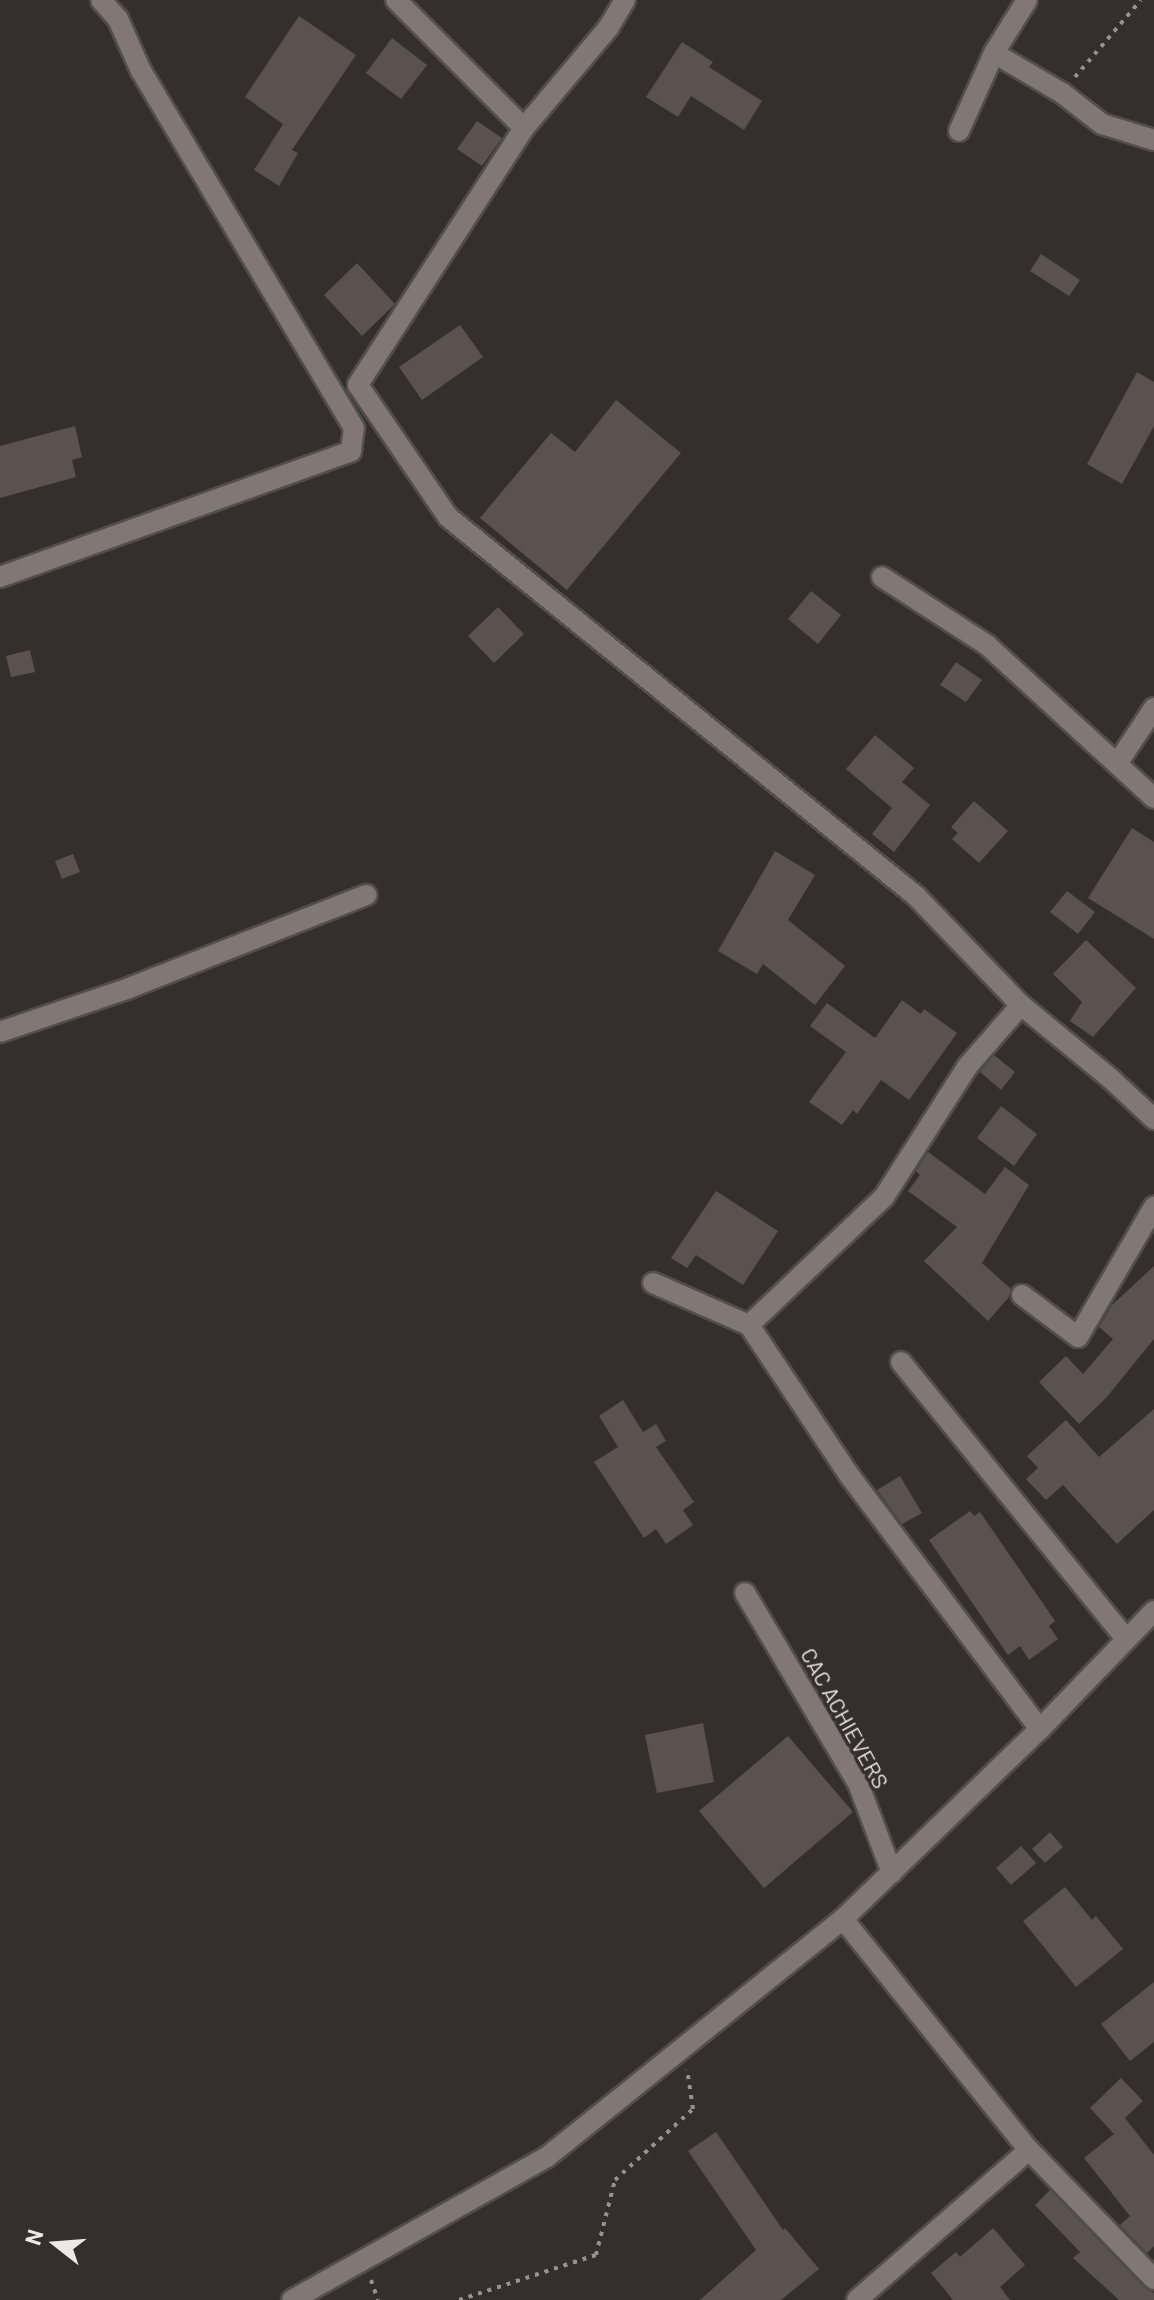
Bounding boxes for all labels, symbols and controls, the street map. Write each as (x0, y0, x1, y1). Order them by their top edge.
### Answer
street label: CAC ACHIEVERS (795, 1643, 895, 1793)
north arrow (16, 2204, 96, 2284)
text: N (18, 2226, 48, 2248)

